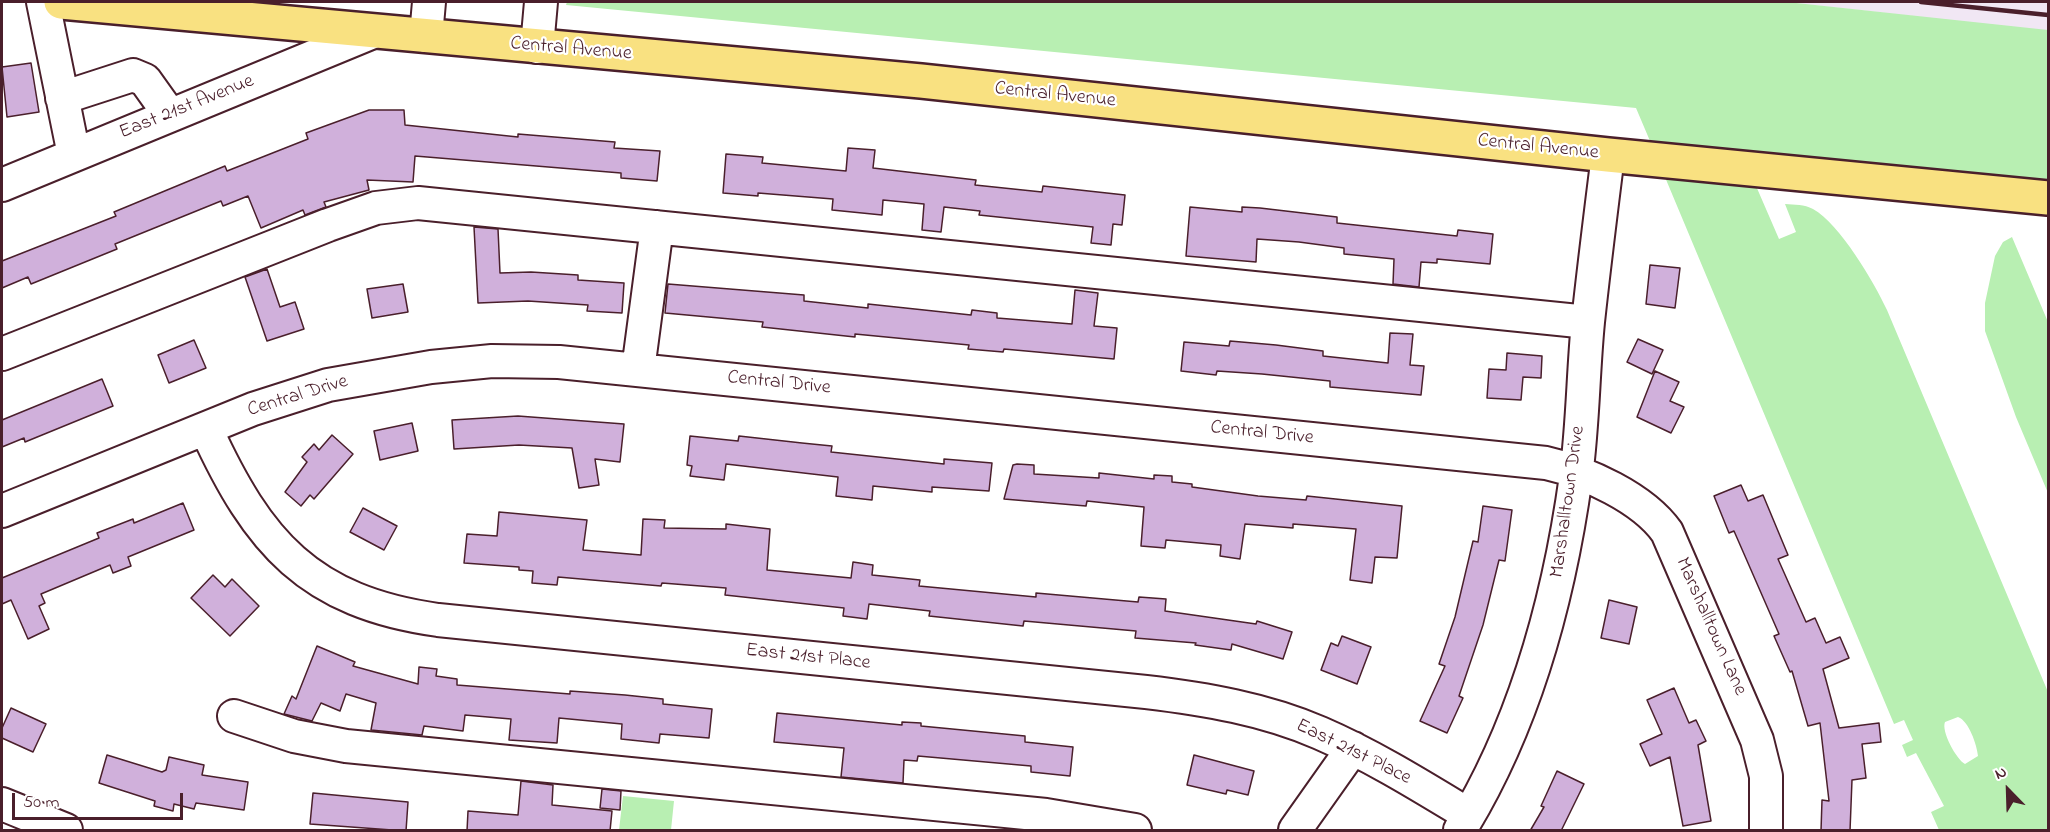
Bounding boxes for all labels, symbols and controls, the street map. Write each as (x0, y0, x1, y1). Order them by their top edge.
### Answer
street label: Central Avenue (509, 33, 633, 67)
street label: East 21st Avenue (116, 70, 258, 146)
street label: Central Avenue (993, 78, 1117, 114)
street label: Central Avenue (1476, 130, 1600, 166)
street label: Central Drive (726, 367, 832, 401)
street label: Central Drive (245, 370, 351, 424)
street label: Central Drive (1209, 417, 1315, 451)
street label: Marshalltown Drive (1546, 424, 1592, 580)
street label: Marshalltown Lane (1669, 554, 1751, 700)
street label: East 21st Place (744, 640, 872, 676)
street label: East 21st Place (1291, 715, 1415, 791)
north arrow (1978, 760, 2038, 820)
text: N (1991, 760, 2011, 787)
scale bar (15, 781, 186, 819)
text: 50 m (23, 790, 60, 816)

